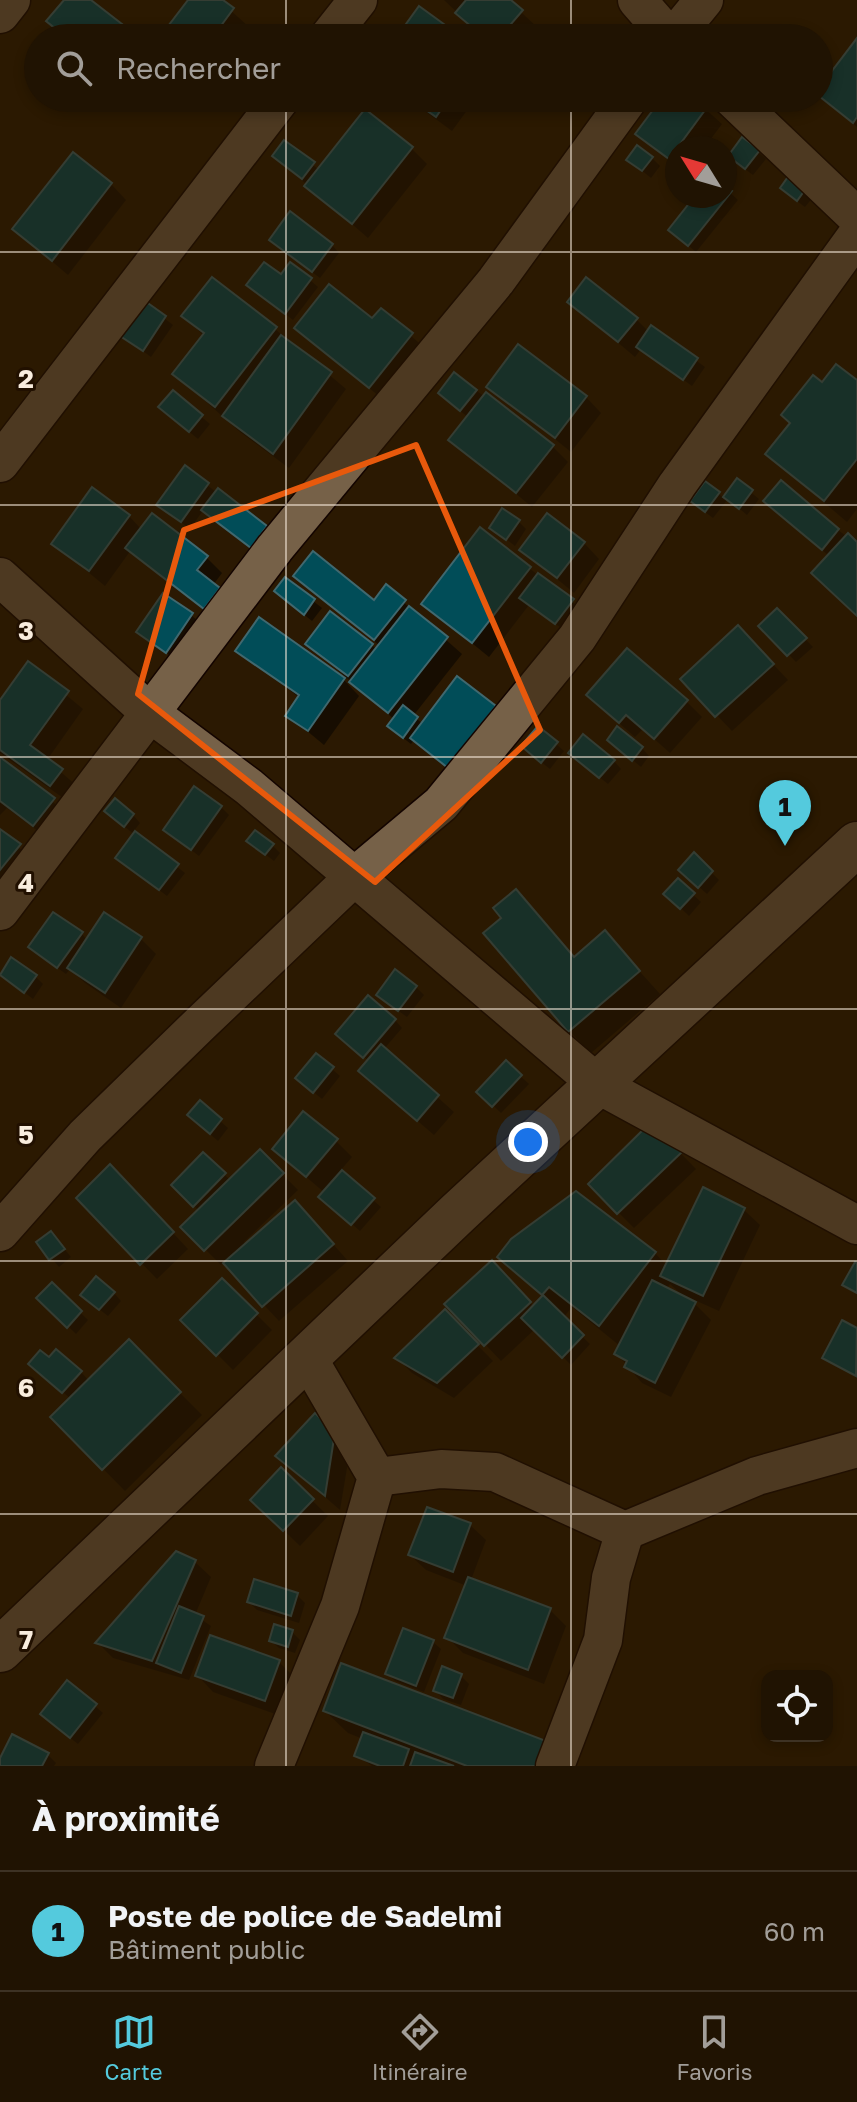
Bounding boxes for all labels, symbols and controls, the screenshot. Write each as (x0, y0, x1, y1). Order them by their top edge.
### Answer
search box (24, 24, 833, 112)
icon: search (52, 46, 96, 90)
text: Rechercher (116, 50, 281, 86)
north arrow (665, 136, 737, 208)
text: 2 (18, 363, 34, 394)
text: 3 (18, 615, 34, 646)
pin: 1 (759, 780, 811, 846)
text: 4 (18, 867, 34, 898)
text: 5 (18, 1119, 34, 1150)
your location (508, 1122, 548, 1162)
text: 6 (18, 1372, 34, 1403)
text: 7 (19, 1624, 33, 1655)
map controls (761, 1670, 833, 1742)
button: locate (761, 1670, 833, 1742)
text: À proximité (32, 1798, 220, 1838)
text: Poste de police de Sadelmi (108, 1898, 502, 1934)
text: 1 (51, 1916, 65, 1947)
text: 60 m (764, 1916, 825, 1947)
text: Bâtiment public (108, 1934, 305, 1965)
tab: Carte (105, 2010, 163, 2085)
tab: Itinéraire (372, 2010, 467, 2085)
tab: Favoris (677, 2010, 752, 2085)

